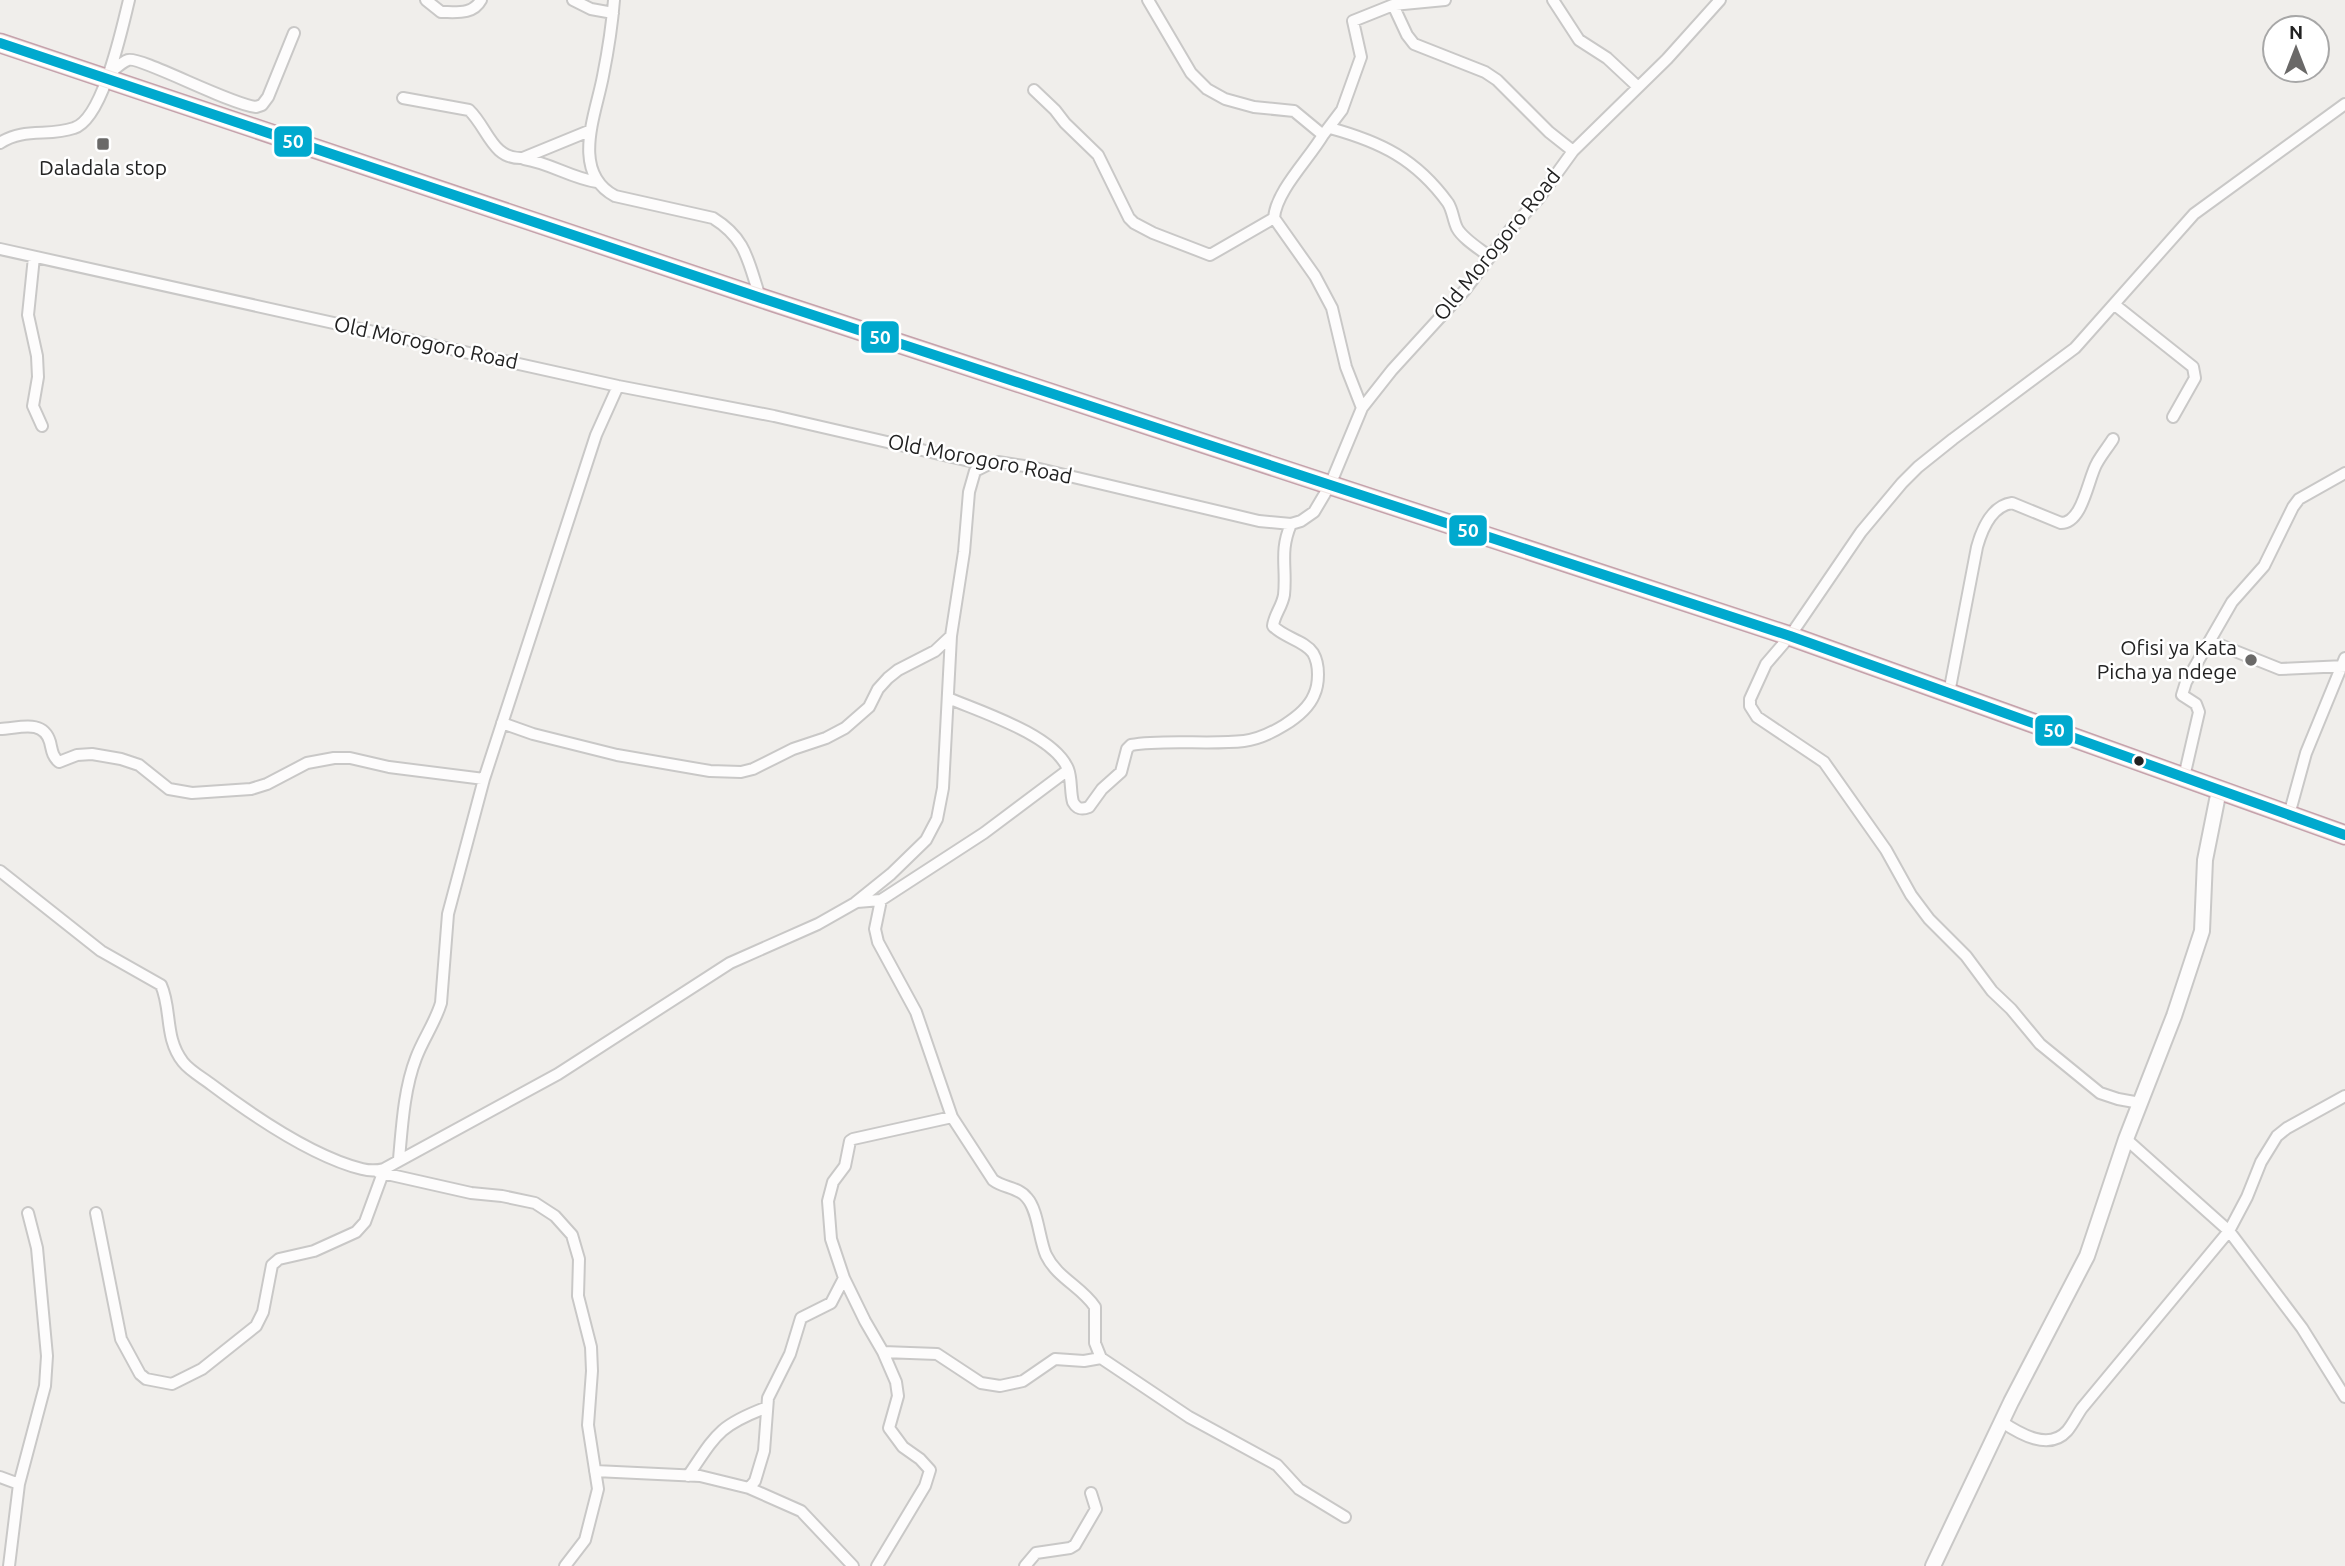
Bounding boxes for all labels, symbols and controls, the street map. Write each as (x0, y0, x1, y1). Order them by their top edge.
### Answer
north arrow (2261, 14, 2331, 84)
text: N (2289, 21, 2303, 43)
line badge: 50 (273, 125, 313, 158)
text: 50 (282, 130, 304, 152)
marker: Daladala stop (95, 136, 111, 152)
place label: Daladala stop (39, 155, 167, 179)
street label: Old Morogoro Road (1428, 164, 1565, 325)
street label: Old Morogoro Road (332, 311, 520, 373)
line badge: 50 (860, 320, 900, 354)
text: 50 (869, 326, 891, 348)
street label: Old Morogoro Road (886, 428, 1074, 488)
line badge: 50 (1448, 514, 1488, 547)
text: 50 (1457, 519, 1479, 541)
place label: Ofisi ya Kata Picha ya ndege (2097, 635, 2237, 683)
marker: Ofisi ya Kata Picha ya ndege (2243, 652, 2259, 668)
line badge: 50 (2034, 714, 2074, 747)
text: 50 (2043, 719, 2065, 741)
unlabelled marker (2132, 754, 2146, 768)

